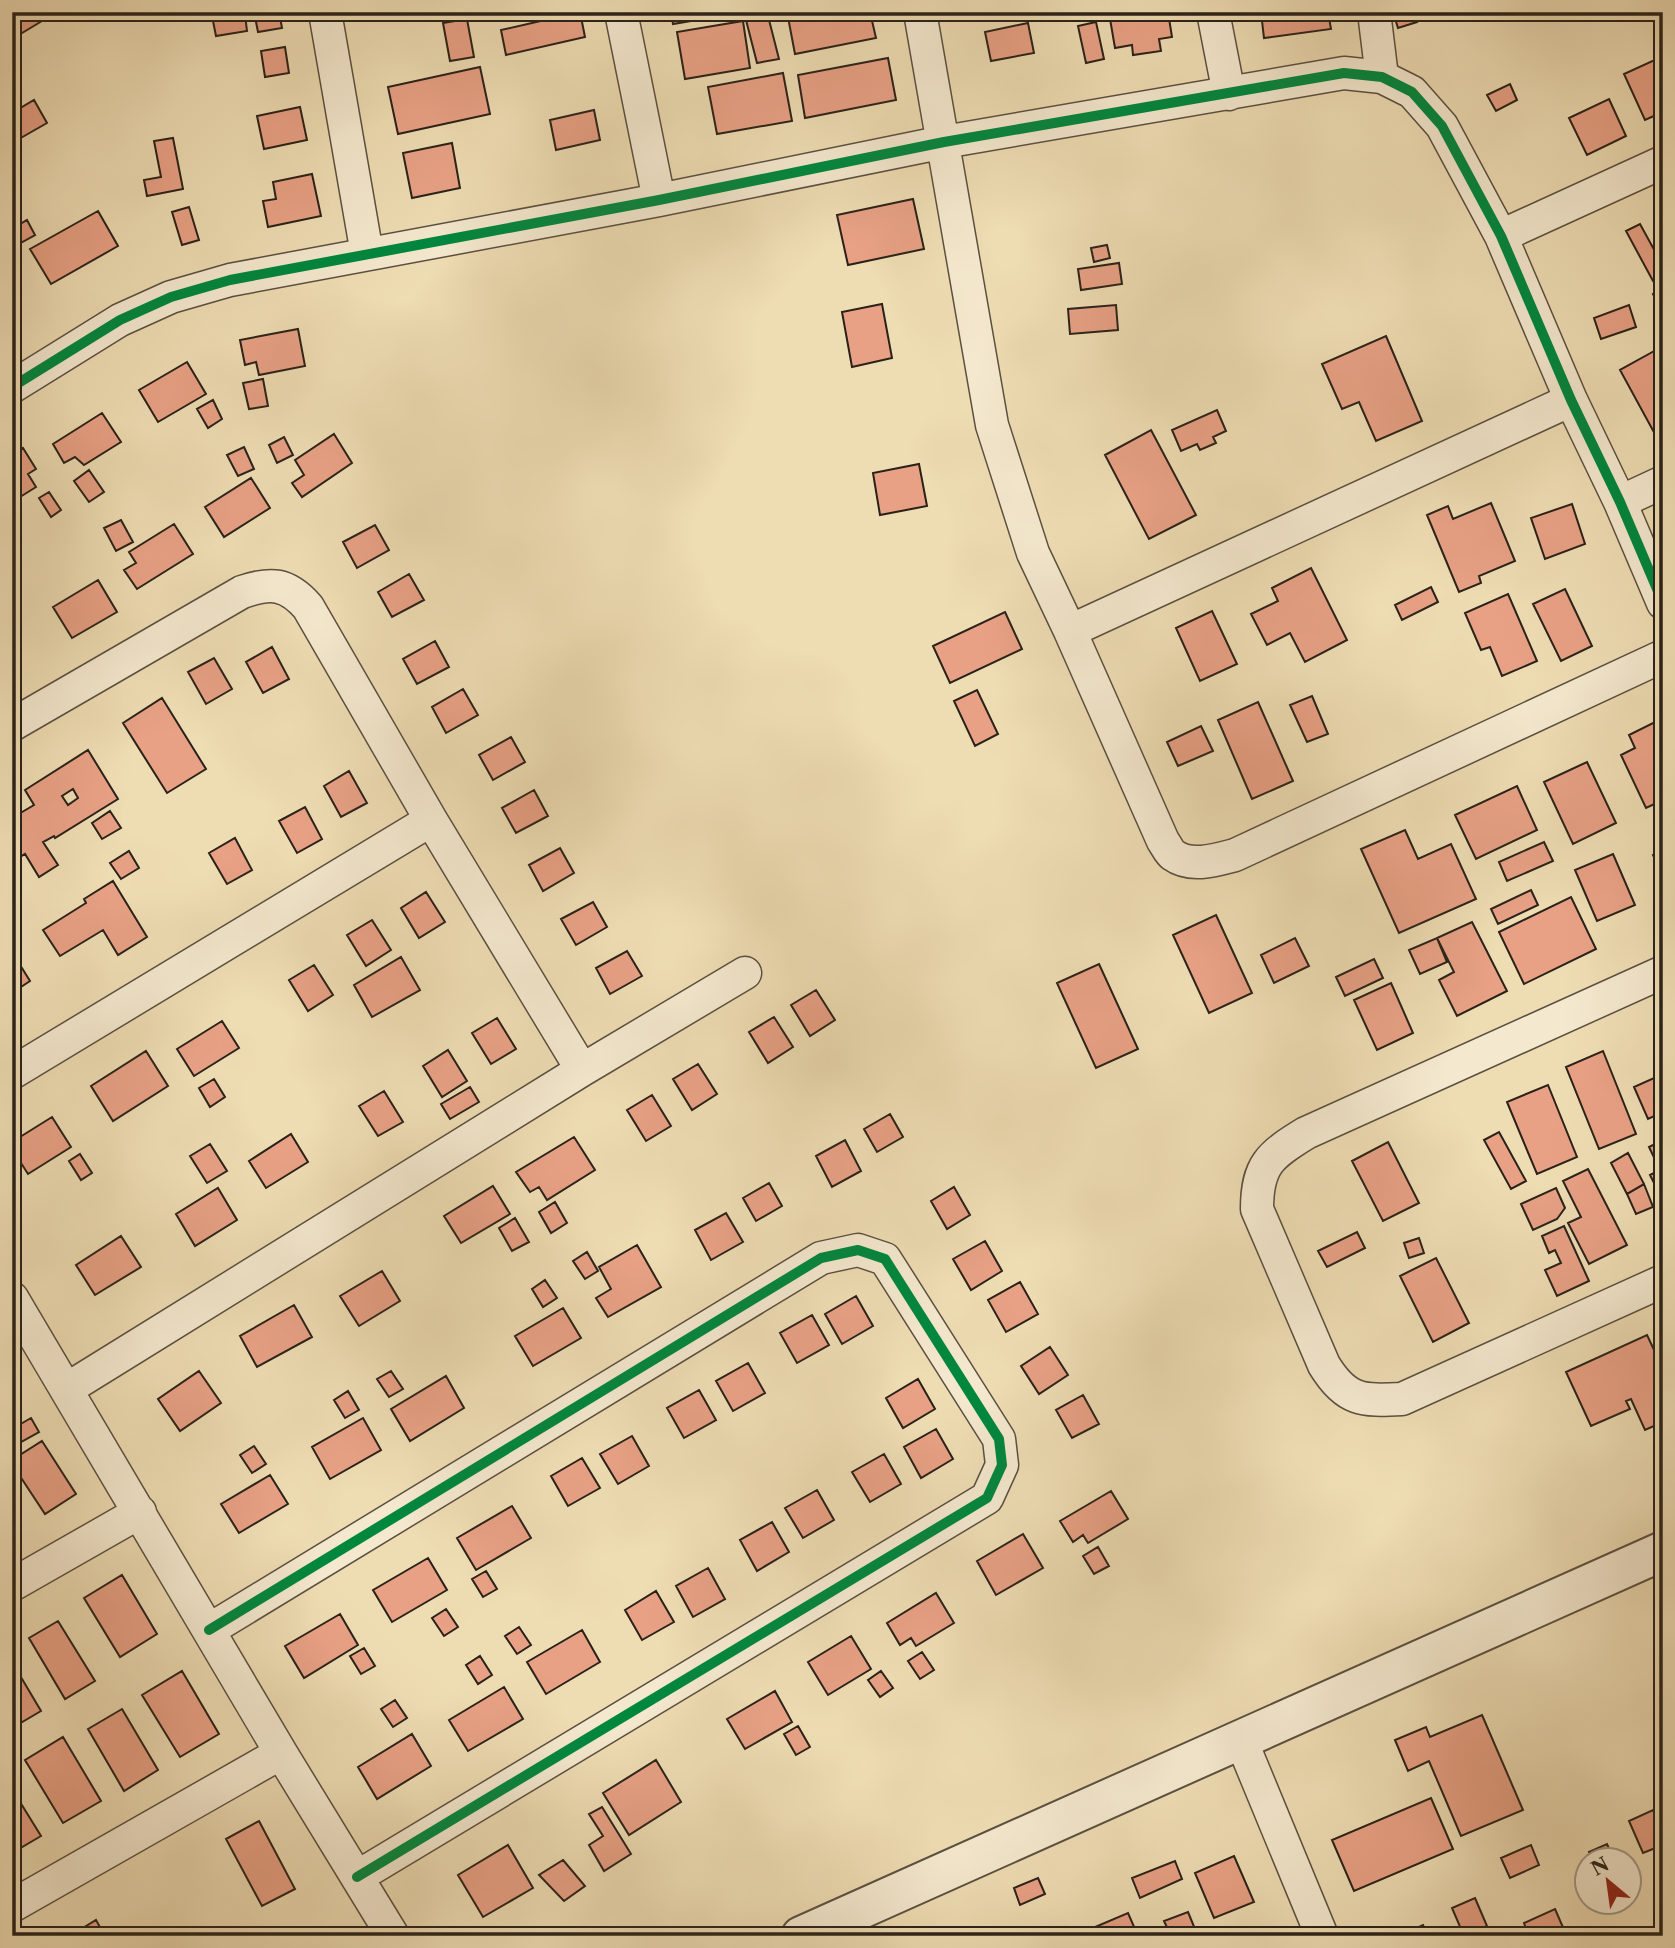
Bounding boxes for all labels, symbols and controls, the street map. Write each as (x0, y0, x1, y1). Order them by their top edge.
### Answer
north arrow (1574, 1846, 1644, 1916)
text: N (1587, 1853, 1613, 1881)

